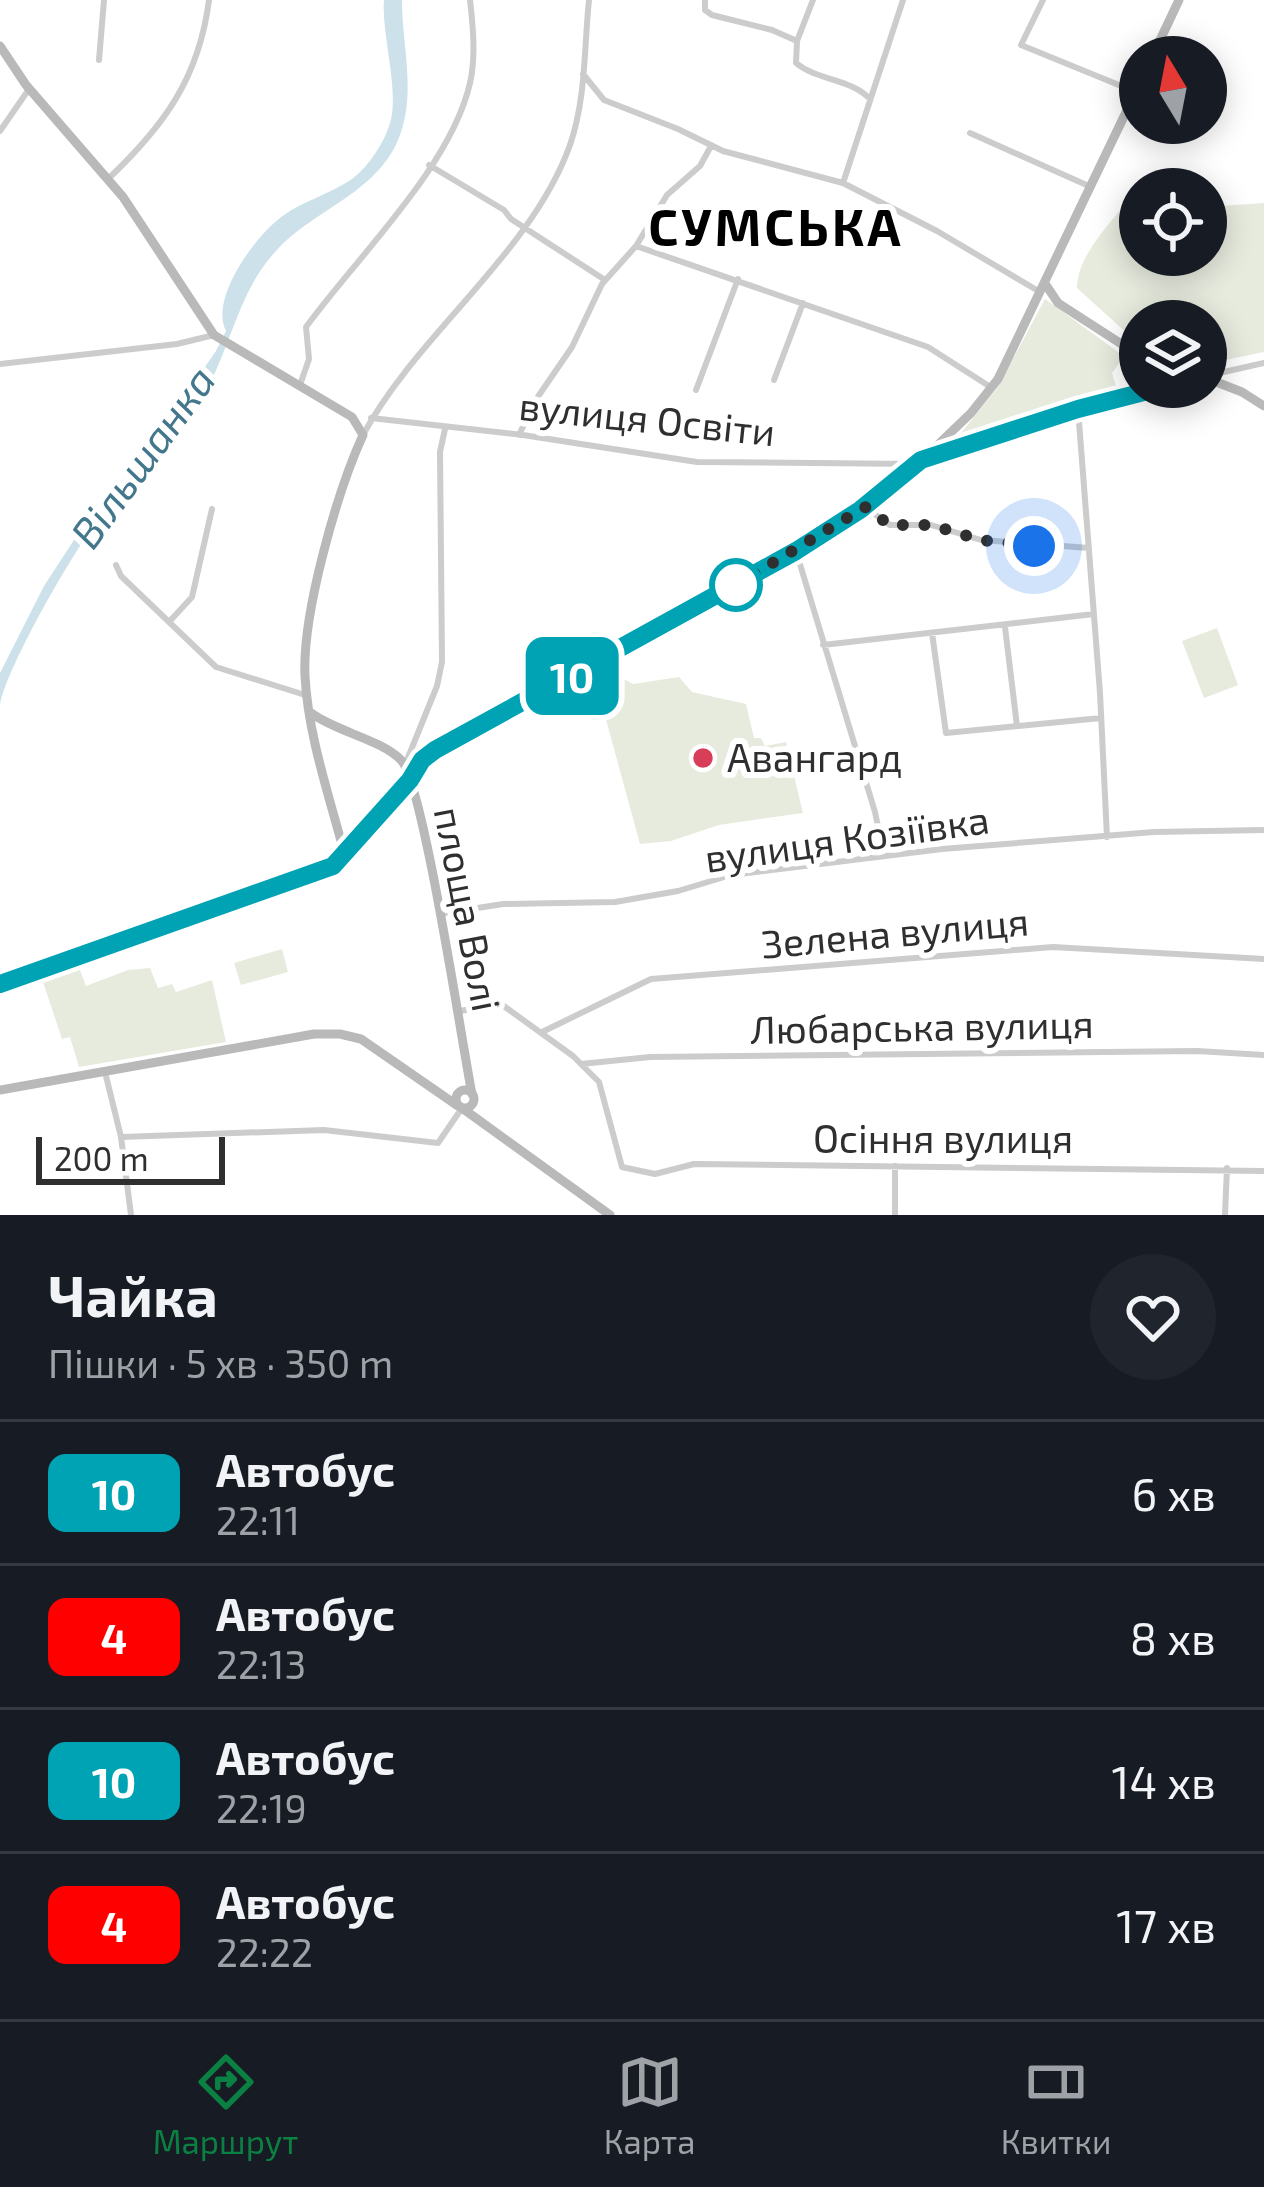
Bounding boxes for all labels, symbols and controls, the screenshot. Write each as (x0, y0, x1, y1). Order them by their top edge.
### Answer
north arrow (1119, 36, 1227, 144)
map controls (1119, 36, 1227, 408)
button: locate (1119, 168, 1227, 276)
district label: СУМСЬКА (648, 195, 904, 256)
button: layers (1119, 300, 1227, 408)
water label: Вільшанка (59, 355, 224, 556)
street label: вулиця Освіти (517, 381, 777, 455)
your location (1004, 516, 1064, 576)
unlabelled marker (711, 560, 761, 610)
line badge: 10 (518, 637, 626, 715)
text: 10 (550, 651, 594, 701)
place label: Авангард (727, 733, 902, 780)
marker: Авангард (690, 745, 716, 771)
street label: вулиця Козіївка (702, 794, 992, 882)
street label: площа Волі (426, 803, 511, 1015)
street label: Зелена вулиця (759, 896, 1031, 968)
street label: Любарська вулиця (750, 999, 1094, 1053)
street label: Осіння вулиця (813, 1114, 1073, 1162)
scale bar (36, 1131, 225, 1184)
text: 200 m (54, 1138, 149, 1178)
button: heart (1090, 1254, 1216, 1380)
text: Чайка (48, 1260, 218, 1328)
text: Пішки · 5 хв · 350 m (48, 1339, 393, 1386)
text: Автобус (216, 1442, 395, 1496)
text: 6 хв (1131, 1466, 1216, 1520)
text: 10 (92, 1468, 136, 1518)
text: 22:11 (216, 1496, 300, 1543)
text: Автобус (216, 1586, 395, 1640)
text: 8 хв (1130, 1610, 1216, 1664)
text: 4 (101, 1612, 127, 1662)
text: 22:13 (216, 1640, 306, 1687)
text: Автобус (216, 1730, 395, 1784)
text: 14 хв (1112, 1754, 1216, 1808)
text: 10 (92, 1756, 136, 1806)
text: 22:19 (216, 1784, 307, 1831)
text: Автобус (216, 1874, 395, 1928)
text: 17 хв (1116, 1898, 1216, 1952)
text: 4 (101, 1900, 127, 1950)
text: 22:22 (216, 1928, 313, 1975)
tab: Маршрут (153, 2049, 298, 2161)
tab: Карта (604, 2049, 695, 2161)
tab: Квитки (1001, 2049, 1111, 2161)

